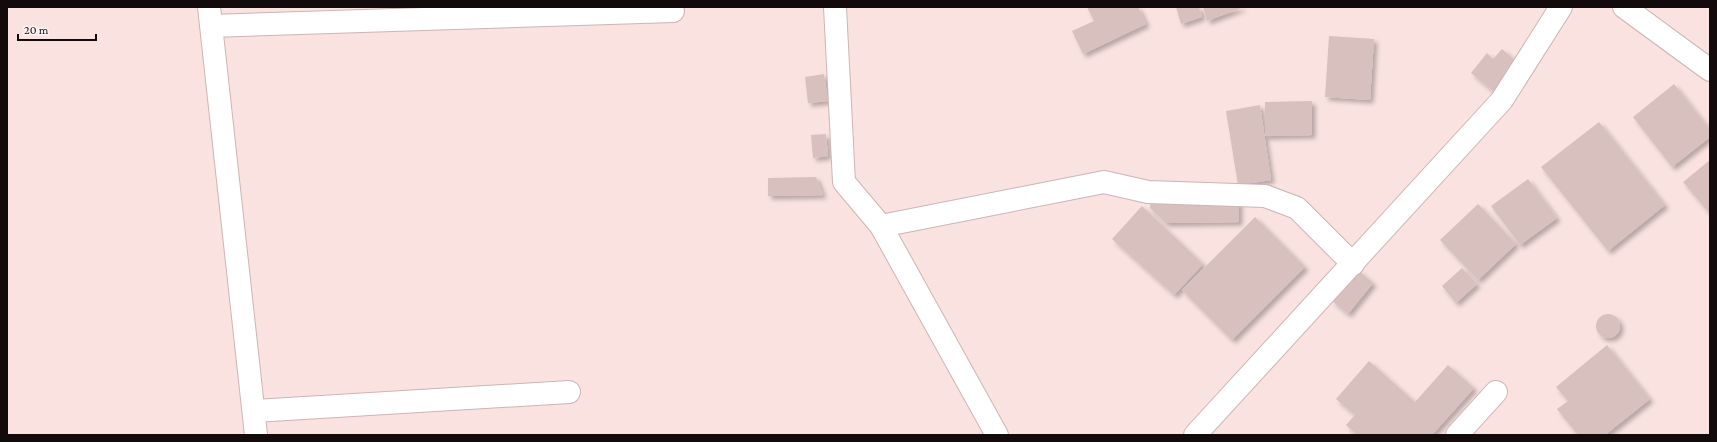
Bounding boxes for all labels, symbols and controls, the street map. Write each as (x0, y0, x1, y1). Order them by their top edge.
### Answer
scale bar (18, 16, 96, 42)
text: 20 m (24, 23, 49, 37)

